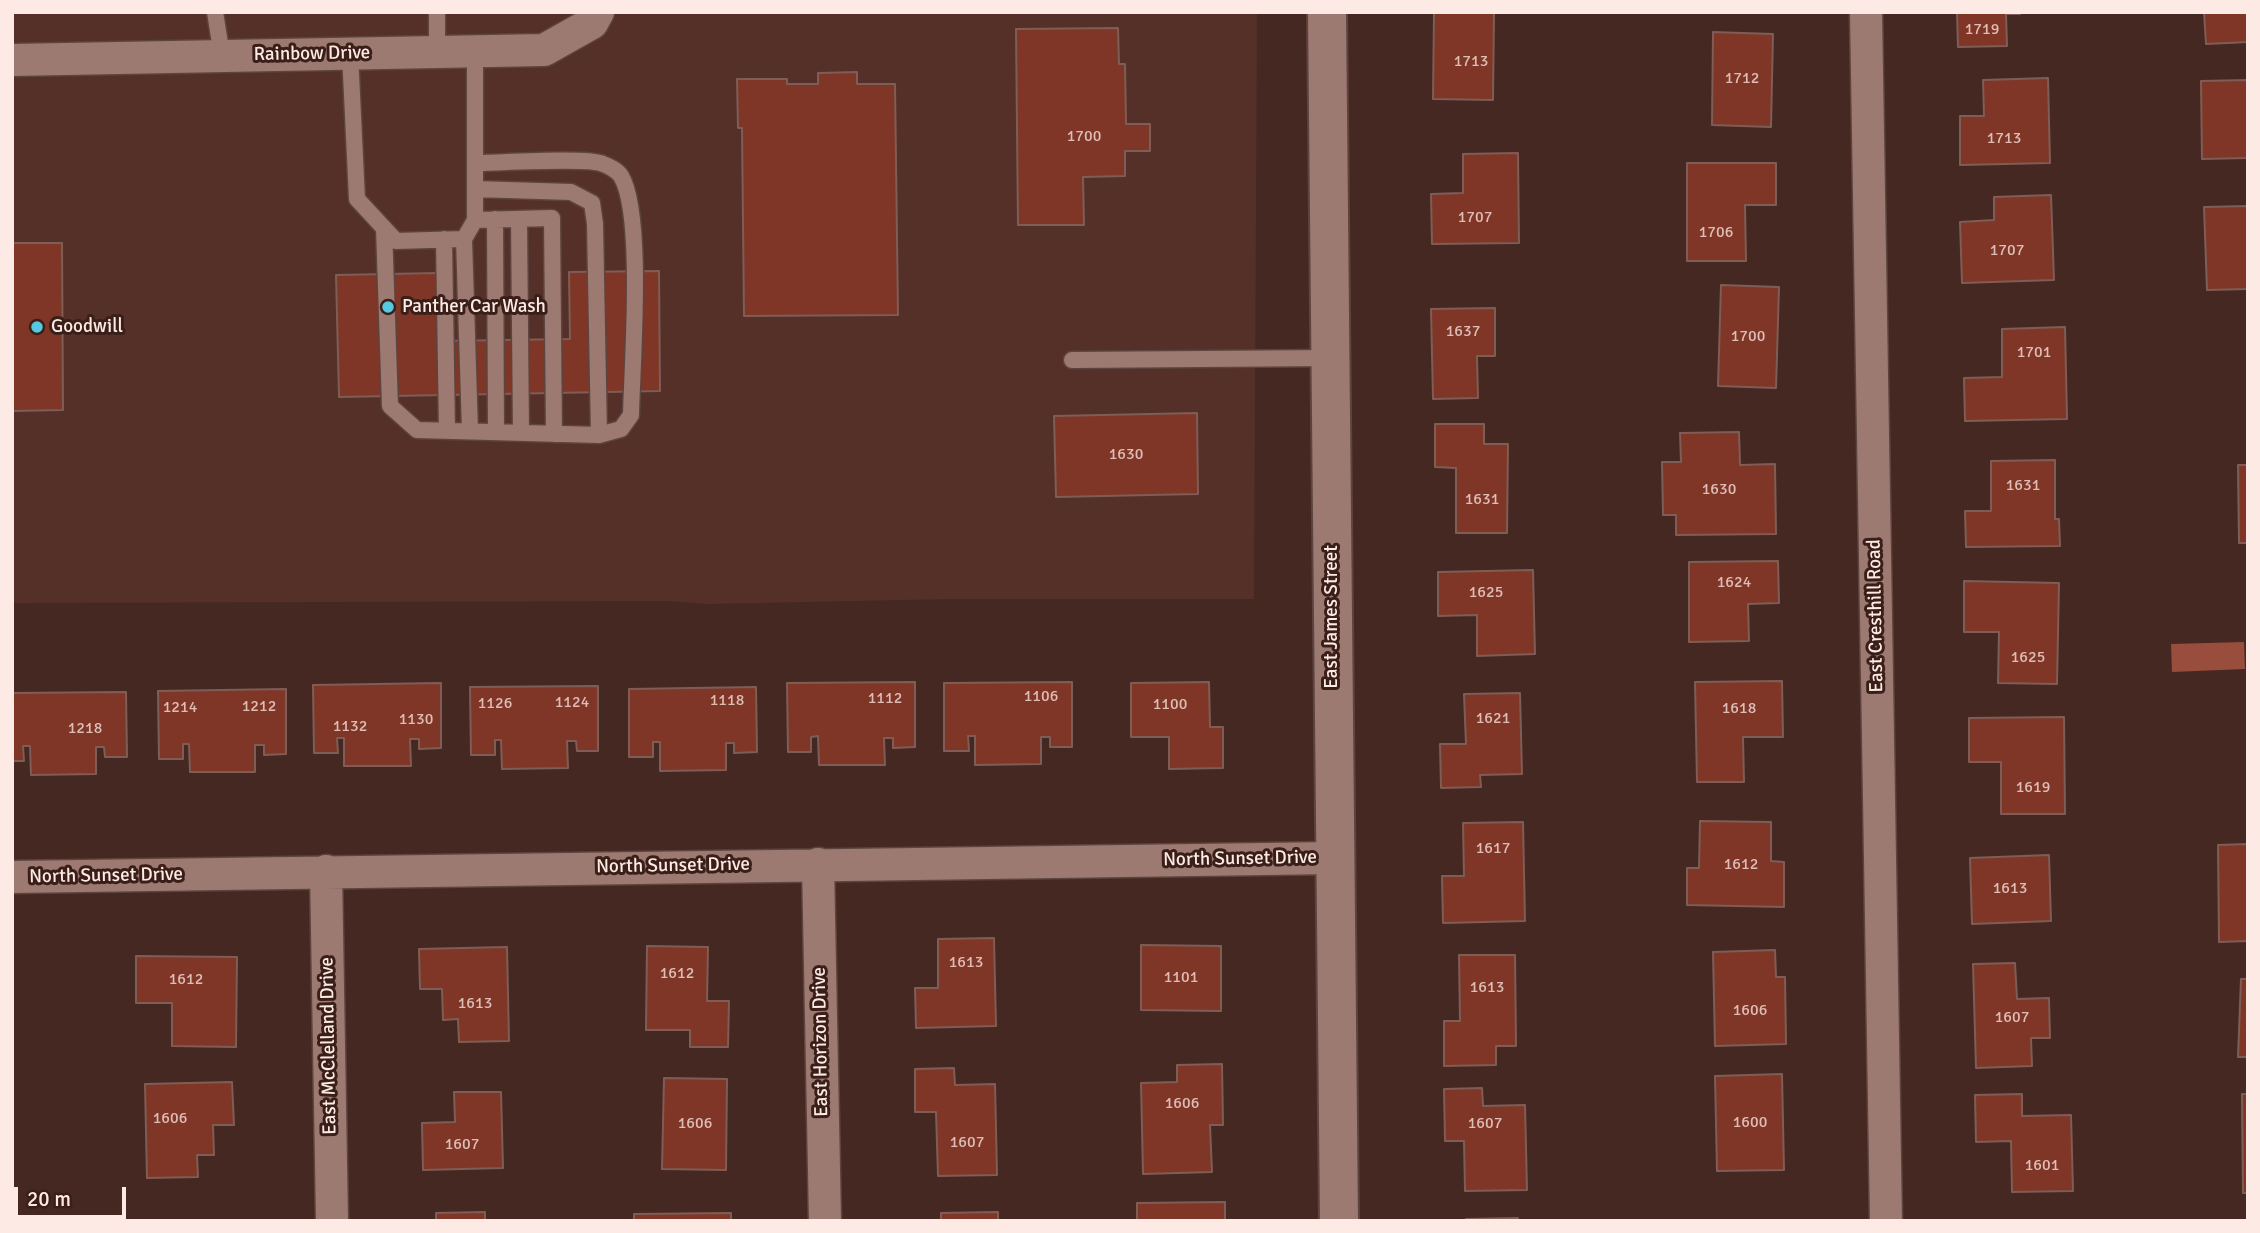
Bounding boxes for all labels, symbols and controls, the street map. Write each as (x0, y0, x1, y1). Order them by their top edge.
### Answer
house number: 1719 (1965, 20, 1999, 40)
street label: Rainbow Drive (254, 42, 370, 66)
house number: 1713 (1454, 52, 1488, 72)
house number: 1712 (1725, 69, 1759, 89)
house number: 1700 (1067, 127, 1101, 147)
house number: 1713 (1987, 129, 2021, 149)
house number: 1707 (1458, 208, 1492, 228)
house number: 1706 (1699, 223, 1733, 243)
house number: 1707 (1990, 241, 2024, 261)
place label: Panther Car Wash (402, 296, 546, 318)
marker: Panther Car Wash (380, 299, 396, 315)
place label: Goodwill (51, 316, 123, 338)
marker: Goodwill (29, 319, 45, 335)
house number: 1637 (1446, 322, 1480, 342)
house number: 1700 (1731, 327, 1765, 347)
house number: 1701 (2017, 343, 2051, 363)
house number: 1630 (1109, 445, 1143, 465)
house number: 1631 (2006, 476, 2040, 496)
house number: 1630 (1702, 480, 1736, 500)
house number: 1631 (1465, 490, 1499, 510)
street label: East Cresthill Road (1863, 539, 1889, 693)
street label: East James Street (1321, 545, 1343, 689)
house number: 1624 (1717, 573, 1751, 593)
house number: 1625 (1469, 583, 1503, 603)
house number: 1625 (2011, 648, 2045, 668)
house number: 1106 (1024, 687, 1058, 707)
house number: 1112 (868, 689, 902, 709)
house number: 1118 (710, 691, 744, 711)
house number: 1124 (555, 693, 589, 713)
house number: 1126 (478, 694, 512, 714)
house number: 1100 (1153, 695, 1187, 715)
house number: 1212 (242, 697, 276, 717)
house number: 1214 (163, 698, 197, 718)
house number: 1618 (1722, 699, 1756, 719)
house number: 1621 (1476, 709, 1510, 729)
house number: 1130 (399, 710, 433, 730)
house number: 1132 (333, 717, 367, 737)
house number: 1218 (68, 719, 102, 739)
house number: 1619 (2016, 778, 2050, 798)
house number: 1617 (1476, 839, 1510, 859)
street label: North Sunset Drive (1163, 846, 1317, 872)
street label: North Sunset Drive (596, 853, 750, 879)
house number: 1612 (1724, 855, 1758, 875)
street label: North Sunset Drive (29, 863, 183, 889)
house number: 1613 (1993, 879, 2027, 899)
house number: 1613 (949, 953, 983, 973)
street label: East McClelland Drive (316, 957, 342, 1135)
house number: 1612 (660, 964, 694, 984)
street label: East Horizon Drive (808, 967, 834, 1117)
house number: 1101 (1164, 968, 1198, 988)
house number: 1612 (169, 970, 203, 990)
house number: 1613 (1470, 978, 1504, 998)
house number: 1613 (458, 994, 492, 1014)
house number: 1606 (1733, 1001, 1767, 1021)
house number: 1607 (1995, 1008, 2029, 1028)
house number: 1606 (1165, 1094, 1199, 1114)
house number: 1606 (153, 1109, 187, 1129)
house number: 1600 (1733, 1113, 1767, 1133)
house number: 1606 (678, 1114, 712, 1134)
house number: 1607 (1468, 1114, 1502, 1134)
house number: 1607 (950, 1133, 984, 1153)
house number: 1607 (445, 1135, 479, 1155)
house number: 1601 (2025, 1156, 2059, 1176)
scale bar (18, 1174, 130, 1218)
text: 20 m (27, 1186, 71, 1212)

